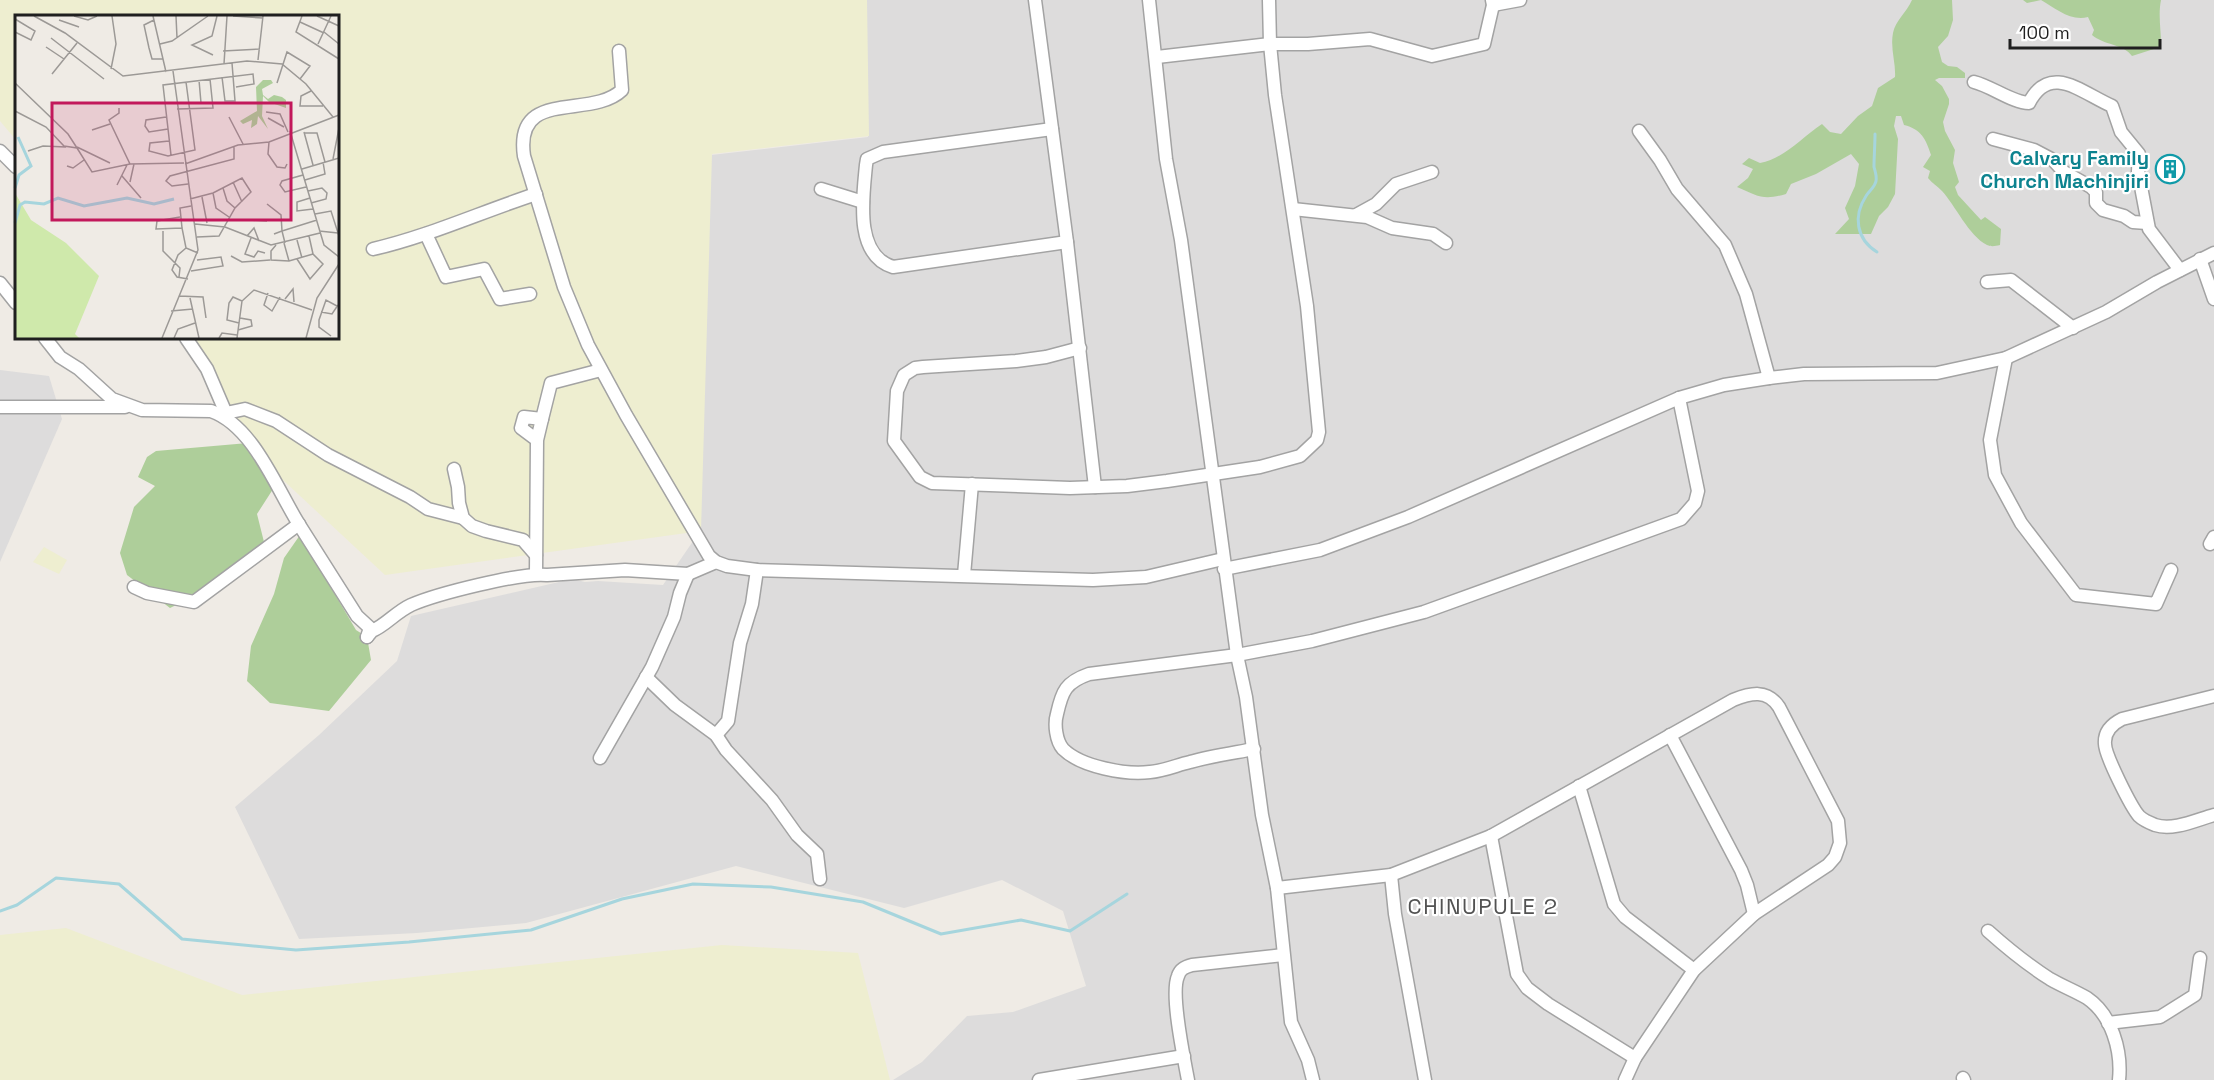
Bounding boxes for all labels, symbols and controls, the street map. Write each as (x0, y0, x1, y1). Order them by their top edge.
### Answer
scale bar (2010, 12, 2160, 50)
inset map (15, 15, 339, 339)
text: 100 m (2019, 21, 2070, 44)
place label: Calvary Family Church Machinjiri (1980, 145, 2149, 194)
building icon: Calvary Family Church Machinjiri (2154, 153, 2186, 185)
district label: CHINUPULE 2 (1408, 892, 1558, 920)

